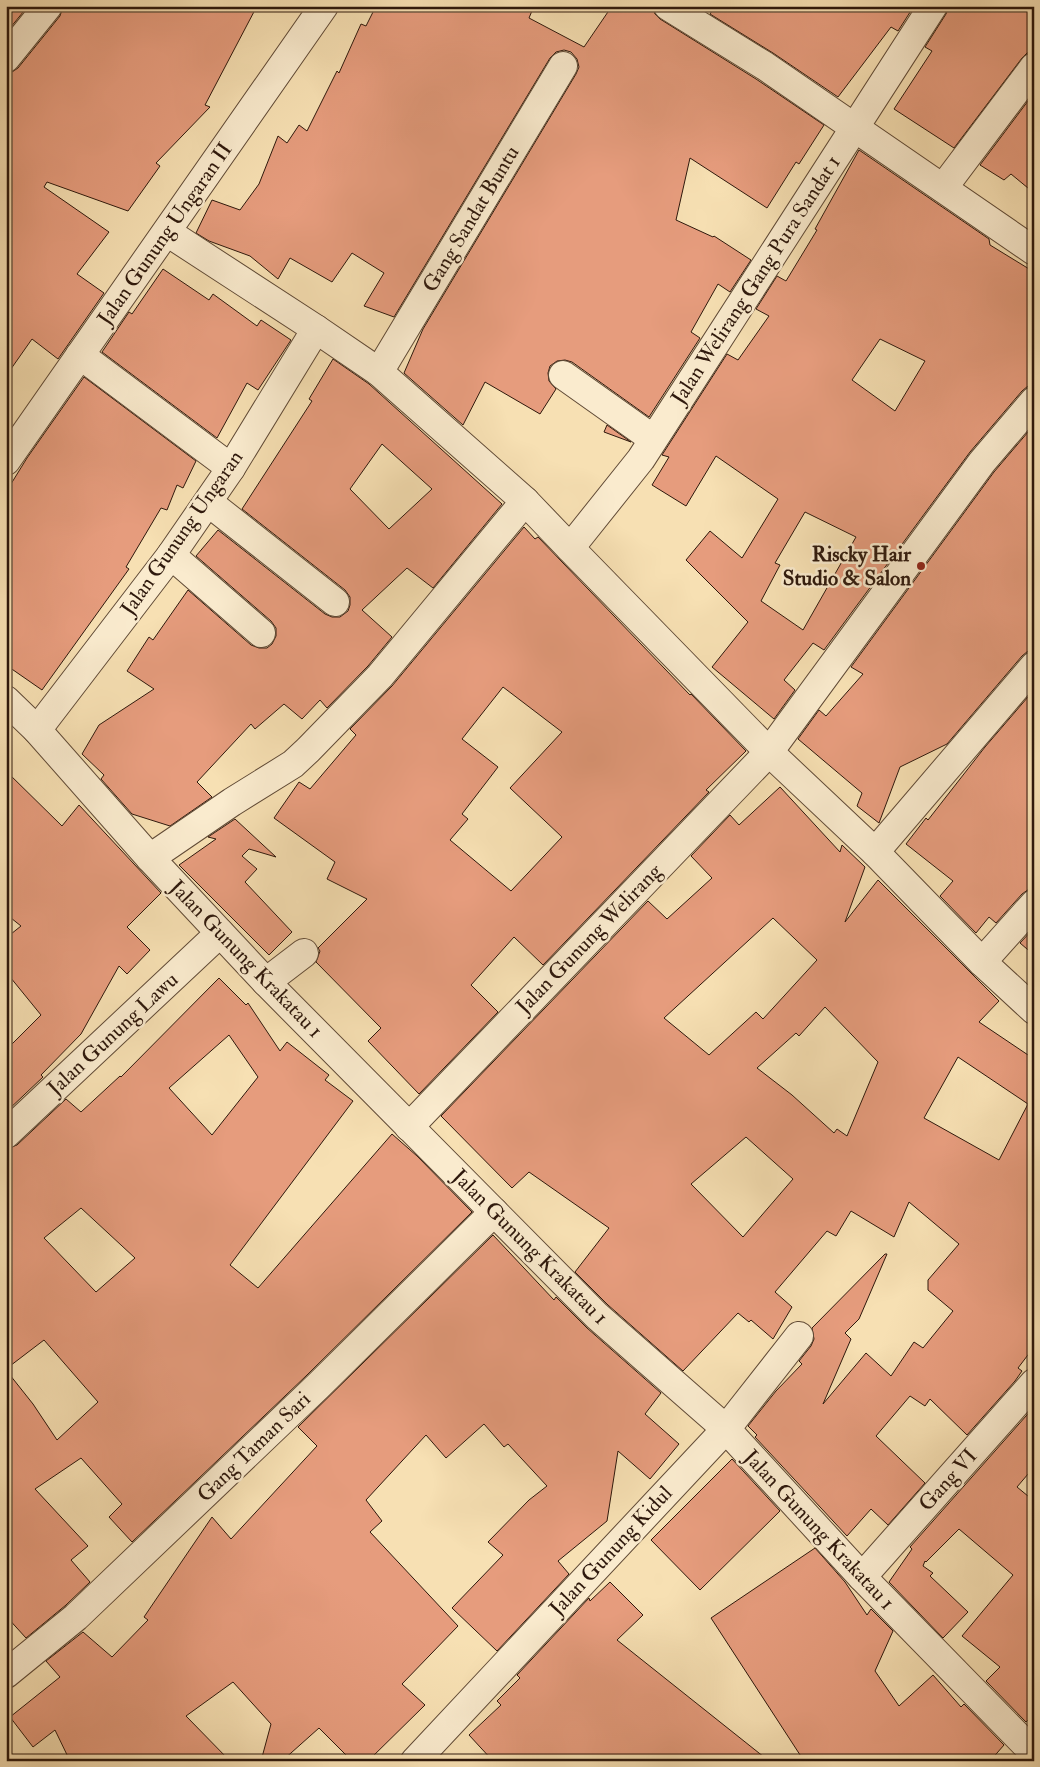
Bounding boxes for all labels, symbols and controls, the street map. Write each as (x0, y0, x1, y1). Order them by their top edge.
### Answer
street label: Jalan Gunung Ungaran II (91, 137, 238, 332)
street label: Gang Sandat Buntu (417, 141, 525, 297)
street label: Jalan Welirang Gang Pura Sandat 1 (665, 150, 847, 411)
street label: Jalan Gunung Ungaran (114, 445, 249, 622)
place label: Riscky Hair Studio & Salon (783, 541, 912, 592)
marker: Riscky Hair Studio & Salon (915, 560, 927, 572)
street label: Jalan Gunung Welirang (510, 858, 668, 1020)
street label: Jalan Gunung Krakatau 1 (163, 874, 328, 1044)
street label: Jalan Gunung Lawu (41, 966, 184, 1102)
street label: Jalan Gunung Krakatau 1 (446, 1163, 614, 1331)
street label: Gang Taman Sari (192, 1386, 317, 1508)
street label: Jalan Gunung Krakatau 1 (737, 1443, 900, 1616)
street label: Gang VI (913, 1443, 983, 1517)
street label: Jalan Gunung Kidul (543, 1480, 679, 1622)

